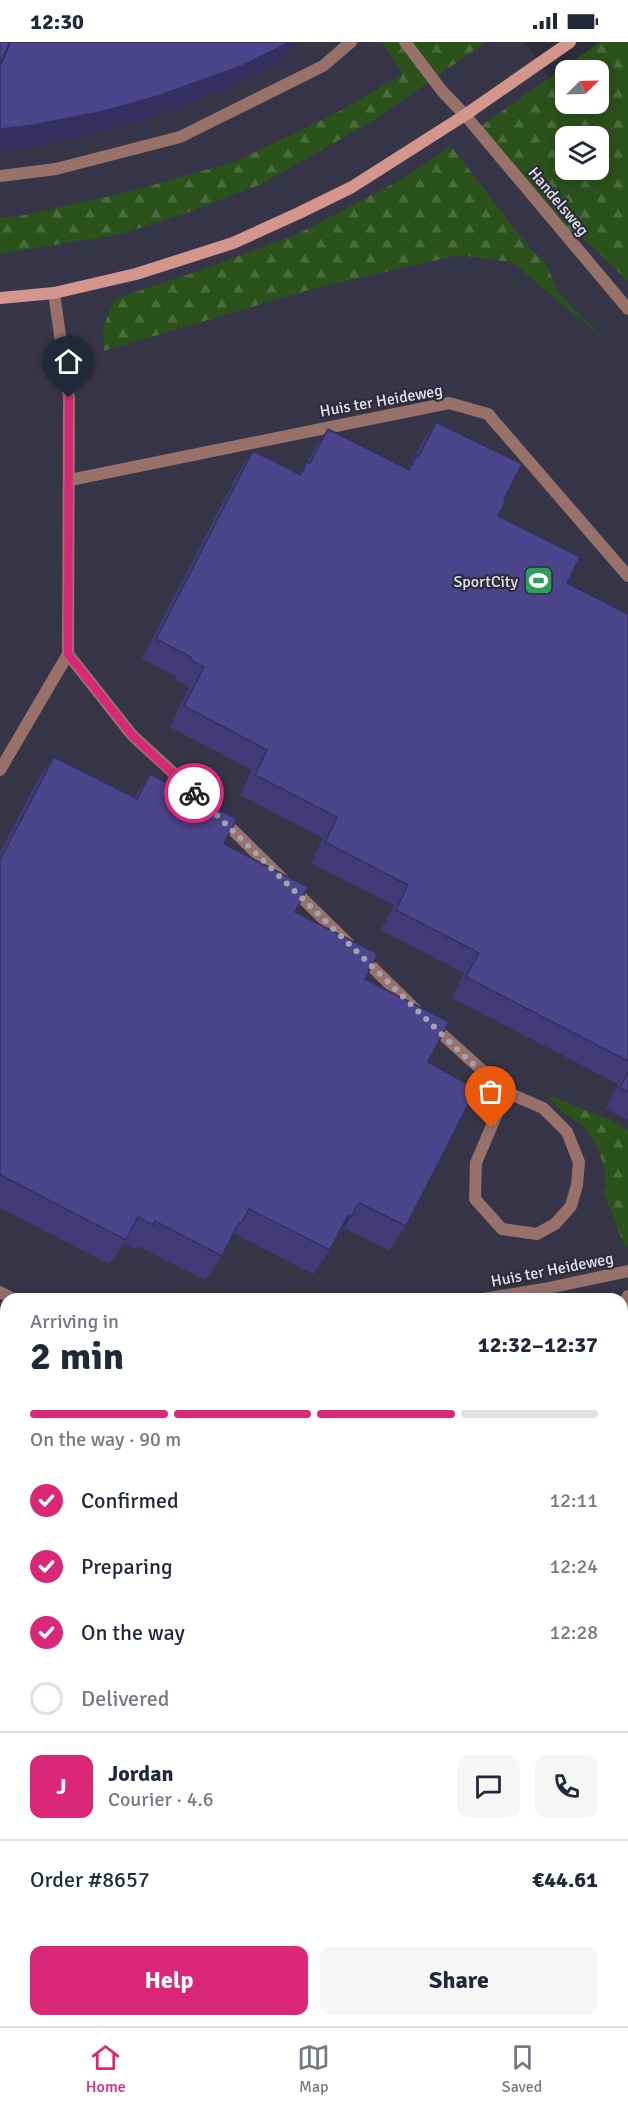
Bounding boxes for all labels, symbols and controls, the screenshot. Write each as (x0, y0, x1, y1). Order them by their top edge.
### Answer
text: 12:30 (30, 8, 84, 35)
north arrow (555, 60, 609, 114)
map controls (555, 60, 609, 180)
button: layers (555, 126, 609, 180)
street label: Handelsweg (524, 163, 593, 240)
pin (43, 336, 94, 398)
icon: home (52, 345, 85, 378)
street label: Huis ter Heideweg (318, 380, 444, 422)
sports icon: SportCity (523, 565, 555, 597)
place label: SportCity (453, 572, 519, 592)
courier (164, 763, 224, 823)
icon: bike (178, 777, 211, 810)
pin (465, 1066, 516, 1128)
icon: bag (474, 1075, 507, 1108)
street label: Huis ter Heideweg (489, 1248, 615, 1292)
text: Arriving in (30, 1309, 119, 1334)
text: 12:32–12:37 (478, 1331, 598, 1358)
text: 2 min (30, 1332, 124, 1380)
text: On the way · 90 m (30, 1427, 181, 1452)
icon: check (30, 1484, 63, 1517)
text: Confirmed (81, 1487, 179, 1514)
text: 12:11 (549, 1488, 598, 1513)
icon: check (30, 1550, 63, 1583)
text: Preparing (81, 1553, 173, 1580)
text: 12:24 (549, 1554, 598, 1579)
icon: check (30, 1616, 63, 1649)
text: On the way (81, 1619, 185, 1646)
text: 12:28 (549, 1620, 598, 1645)
text: Delivered (81, 1685, 169, 1712)
button: chat (457, 1755, 520, 1818)
button: phone (535, 1755, 598, 1818)
text: Jordan (108, 1760, 174, 1787)
text: J (56, 1773, 67, 1800)
text: Courier · 4.6 (108, 1787, 214, 1812)
text: Order #8657 (30, 1866, 150, 1893)
text: €44.61 (532, 1866, 598, 1893)
button: Help (30, 1946, 308, 2015)
button: Share (320, 1946, 598, 2015)
tab: Home (86, 2041, 126, 2097)
tab: Map (297, 2041, 330, 2097)
tab: Saved (502, 2041, 542, 2097)

